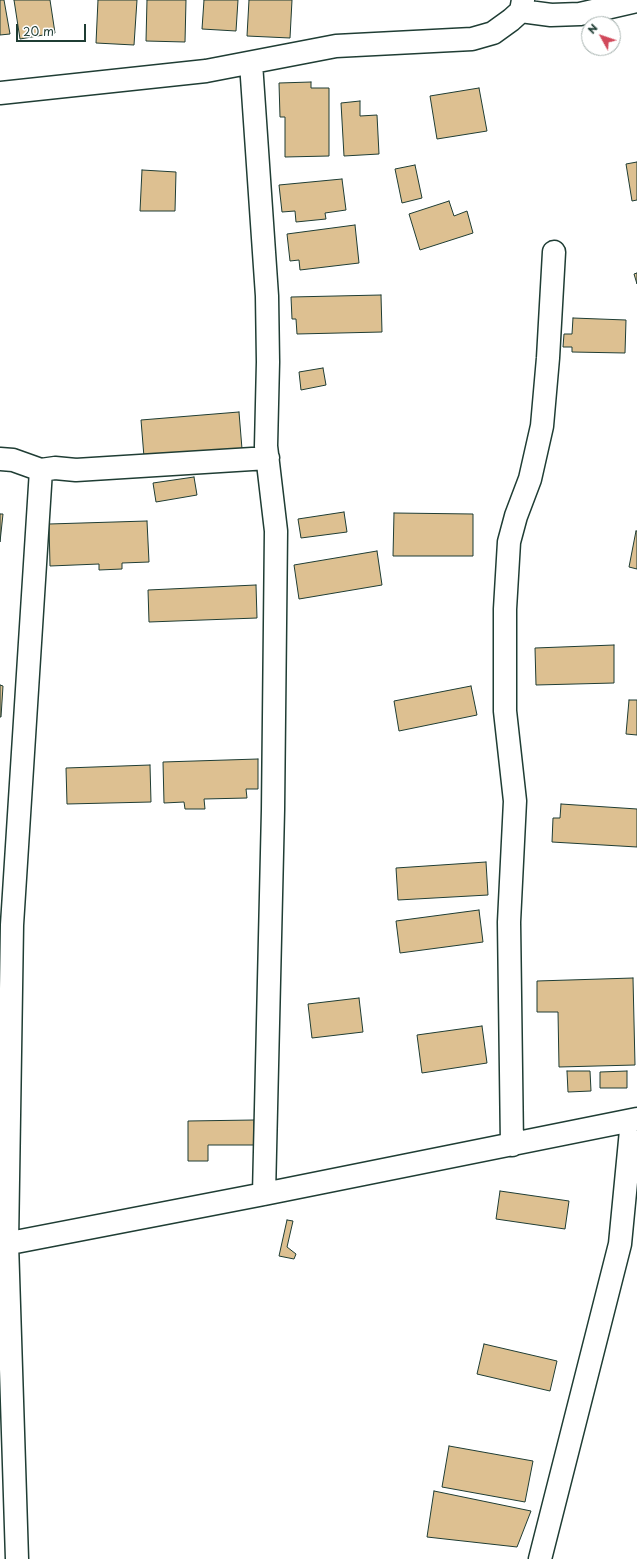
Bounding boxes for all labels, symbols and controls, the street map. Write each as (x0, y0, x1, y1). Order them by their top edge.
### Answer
scale bar (18, 16, 88, 42)
north arrow (581, 16, 621, 56)
text: N (583, 20, 602, 37)
text: 20 m (23, 22, 54, 40)

